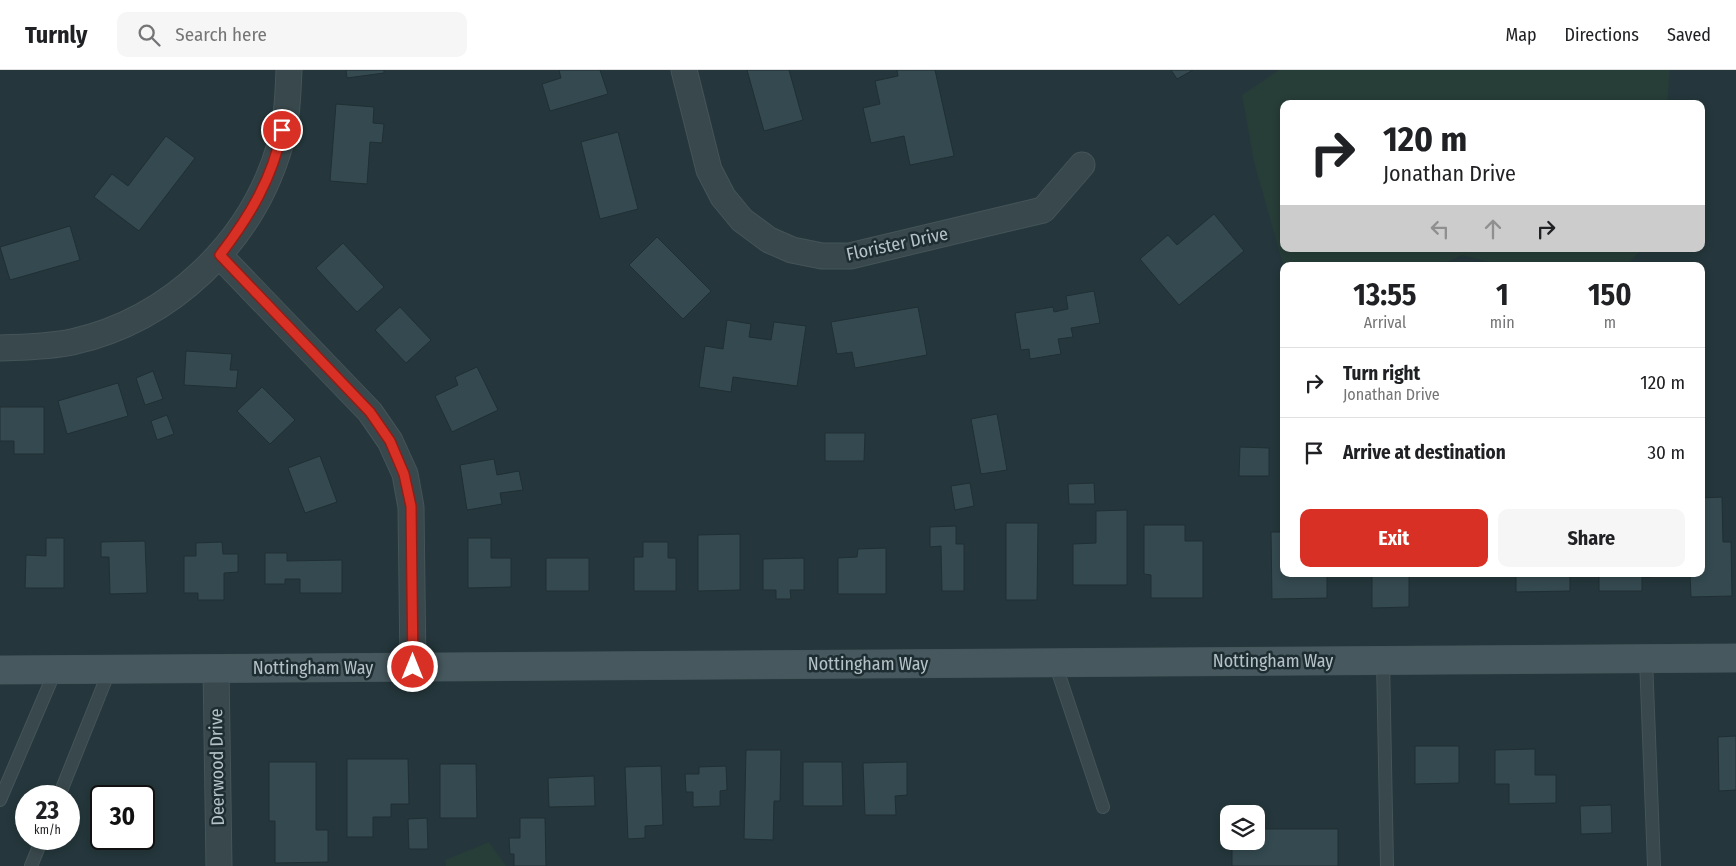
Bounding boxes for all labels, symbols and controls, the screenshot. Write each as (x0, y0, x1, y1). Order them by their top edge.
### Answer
search box (117, 12, 467, 57)
text: Turnly (25, 21, 87, 49)
icon: search (135, 21, 163, 49)
text: Search here (175, 23, 267, 46)
text: Map (1505, 24, 1537, 46)
text: Directions (1565, 24, 1639, 46)
text: Saved (1667, 24, 1711, 46)
pin (261, 109, 303, 151)
icon: arrive (268, 116, 296, 144)
text: 120 m (1383, 118, 1467, 160)
icon: right (1300, 120, 1365, 185)
text: Jonathan Drive (1383, 160, 1516, 187)
icon: left (1426, 215, 1454, 243)
icon: ahead (1479, 215, 1507, 243)
icon: right (1532, 215, 1560, 243)
street label: Florister Drive (844, 222, 950, 266)
text: 13:55 (1353, 277, 1417, 313)
text: 1 (1496, 277, 1509, 313)
text: 150 (1588, 277, 1632, 313)
text: Arrival (1364, 313, 1406, 332)
text: min (1490, 313, 1515, 332)
text: m (1604, 313, 1616, 332)
text: Turn right (1343, 362, 1420, 385)
icon: right (1300, 369, 1328, 397)
text: 120 m (1640, 371, 1685, 394)
text: Jonathan Drive (1343, 385, 1440, 404)
icon: arrive (1300, 439, 1328, 467)
text: Arrive at destination (1343, 441, 1506, 464)
text: 30 m (1647, 441, 1685, 464)
button: Exit (1300, 509, 1488, 567)
button: Share (1498, 509, 1685, 567)
position arrow (386, 640, 438, 692)
street label: Nottingham Way (1213, 650, 1333, 672)
street label: Nottingham Way (808, 653, 928, 675)
street label: Nottingham Way (253, 657, 373, 679)
street label: Deerwood Drive (205, 708, 229, 826)
speed limit sign: 30 (90, 785, 155, 850)
text: 23 (36, 796, 59, 826)
map controls (1220, 805, 1265, 850)
button: layers (1220, 805, 1265, 850)
text: km/h (34, 823, 61, 837)

